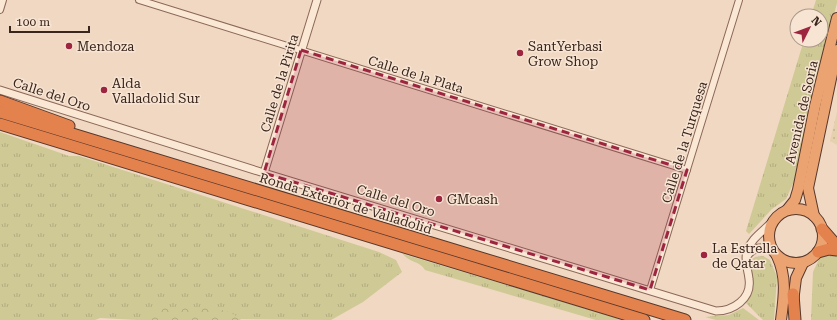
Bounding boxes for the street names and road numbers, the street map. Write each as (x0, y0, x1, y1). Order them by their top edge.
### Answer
street label: Calle de la Pirita (257, 32, 302, 134)
street label: Calle de la Plata (366, 53, 465, 96)
street label: Avenida de Soria (782, 59, 821, 165)
street label: Calle del Oro (11, 75, 93, 114)
street label: Calle de la Turquesa (659, 79, 710, 205)
street label: Ronda Exterior de Valladolid (258, 170, 435, 237)
street label: Calle del Oro (355, 181, 437, 219)

